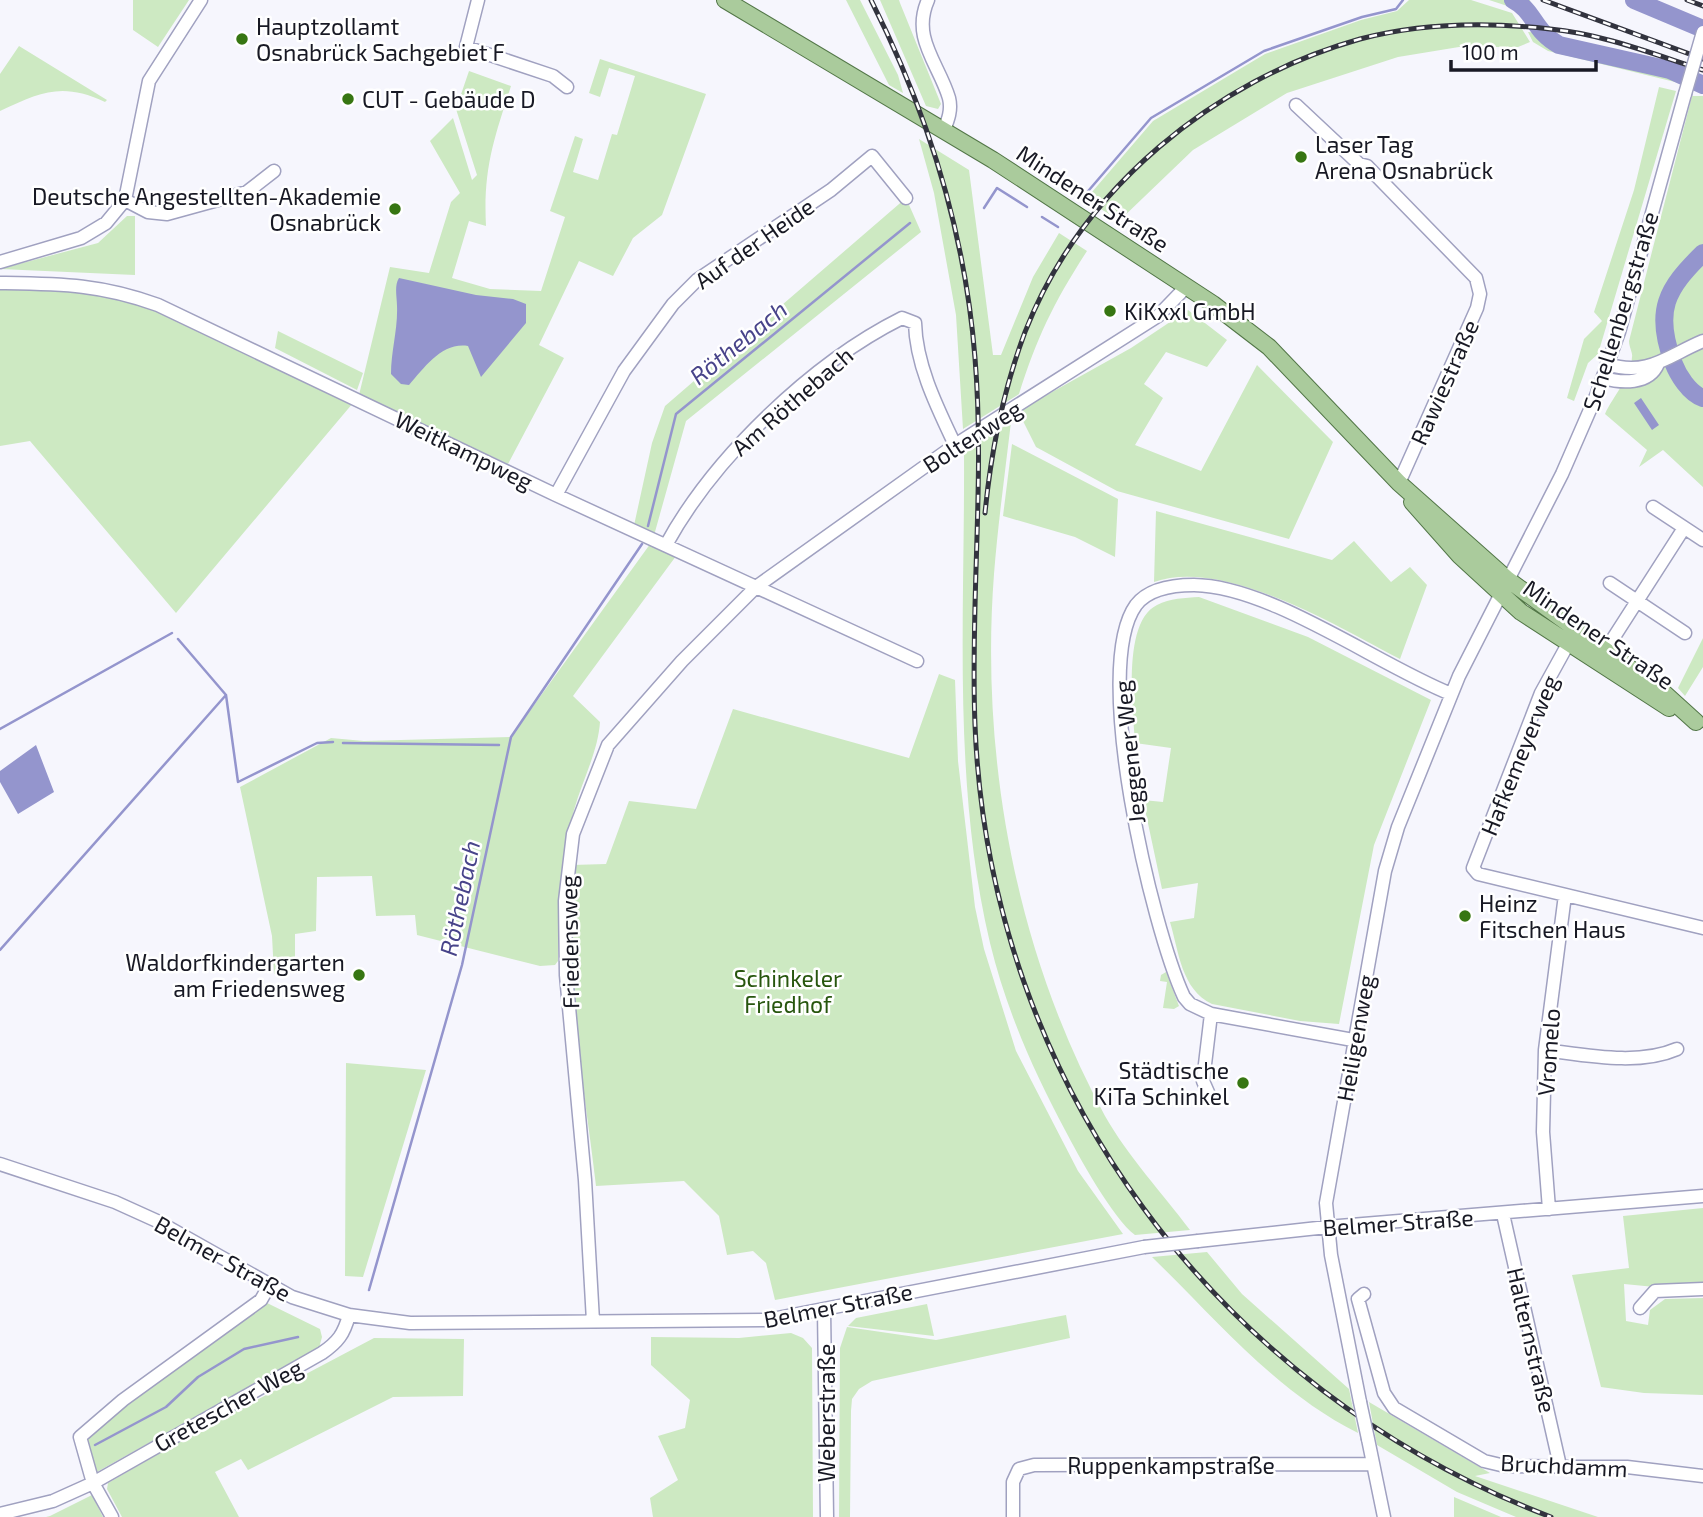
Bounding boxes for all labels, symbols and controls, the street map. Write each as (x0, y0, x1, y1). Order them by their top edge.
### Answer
place label: Hauptzollamt Osnabrück Sachgebiet F (256, 12, 505, 66)
scale bar (1451, 28, 1596, 72)
marker: Hauptzollamt Osnabrück Sachgebiet F (234, 31, 250, 47)
text: 100 m (1462, 39, 1519, 64)
place label: CUT - Gebäude D (362, 85, 535, 113)
marker: CUT - Gebäude D (340, 91, 356, 107)
place label: Laser Tag Arena Osnabrück (1315, 130, 1493, 184)
street label: Mindener Straße (1012, 138, 1174, 258)
marker: Laser Tag Arena Osnabrück (1293, 149, 1309, 165)
place label: Deutsche Angestellten-Akademie Osnabrück (32, 182, 381, 236)
street label: Auf der Heide (689, 192, 819, 294)
marker: Deutsche Angestellten-Akademie Osnabrück (387, 201, 403, 217)
street label: Schellenbergstraße (1576, 208, 1664, 414)
water label: Röthebach (683, 294, 793, 390)
place label: KiKxxl GmbH (1124, 297, 1256, 325)
marker: KiKxxl GmbH (1102, 303, 1118, 319)
street label: Rawiestraße (1404, 315, 1484, 449)
street label: Am Röthebach (726, 341, 858, 461)
street label: Boltenweg (917, 394, 1027, 478)
street label: Weitkampweg (390, 405, 538, 496)
street label: Mindener Straße (1518, 573, 1680, 695)
street label: Hafkemeyerweg (1474, 671, 1564, 839)
street label: Jeggener Weg (1108, 679, 1150, 825)
water label: Röthebach (433, 838, 485, 958)
street label: Friedensweg (554, 875, 584, 1009)
place label: Heinz Fitschen Haus (1479, 889, 1626, 943)
marker: Heinz Fitschen Haus (1457, 908, 1473, 924)
place label: Waldorfkindergarten am Friedensweg (125, 948, 345, 1002)
park label: Schinkeler Friedhof (734, 964, 842, 1018)
marker: Waldorfkindergarten am Friedensweg (351, 967, 367, 983)
street label: Heiligenweg (1330, 972, 1380, 1104)
street label: Vromelo (1531, 1007, 1565, 1097)
place label: Städtische KiTa Schinkel (1094, 1056, 1229, 1110)
marker: Städtische KiTa Schinkel (1235, 1075, 1251, 1091)
street label: Belmer Straße (1322, 1203, 1474, 1241)
street label: Belmer Straße (150, 1209, 296, 1307)
street label: Halternstraße (1502, 1264, 1562, 1416)
street label: Belmer Straße (761, 1277, 915, 1333)
street label: Weberstraße (812, 1344, 840, 1482)
street label: Gretescher Weg (149, 1353, 307, 1457)
street label: Bruchdamm (1500, 1448, 1628, 1482)
street label: Ruppenkampstraße (1067, 1451, 1275, 1479)

